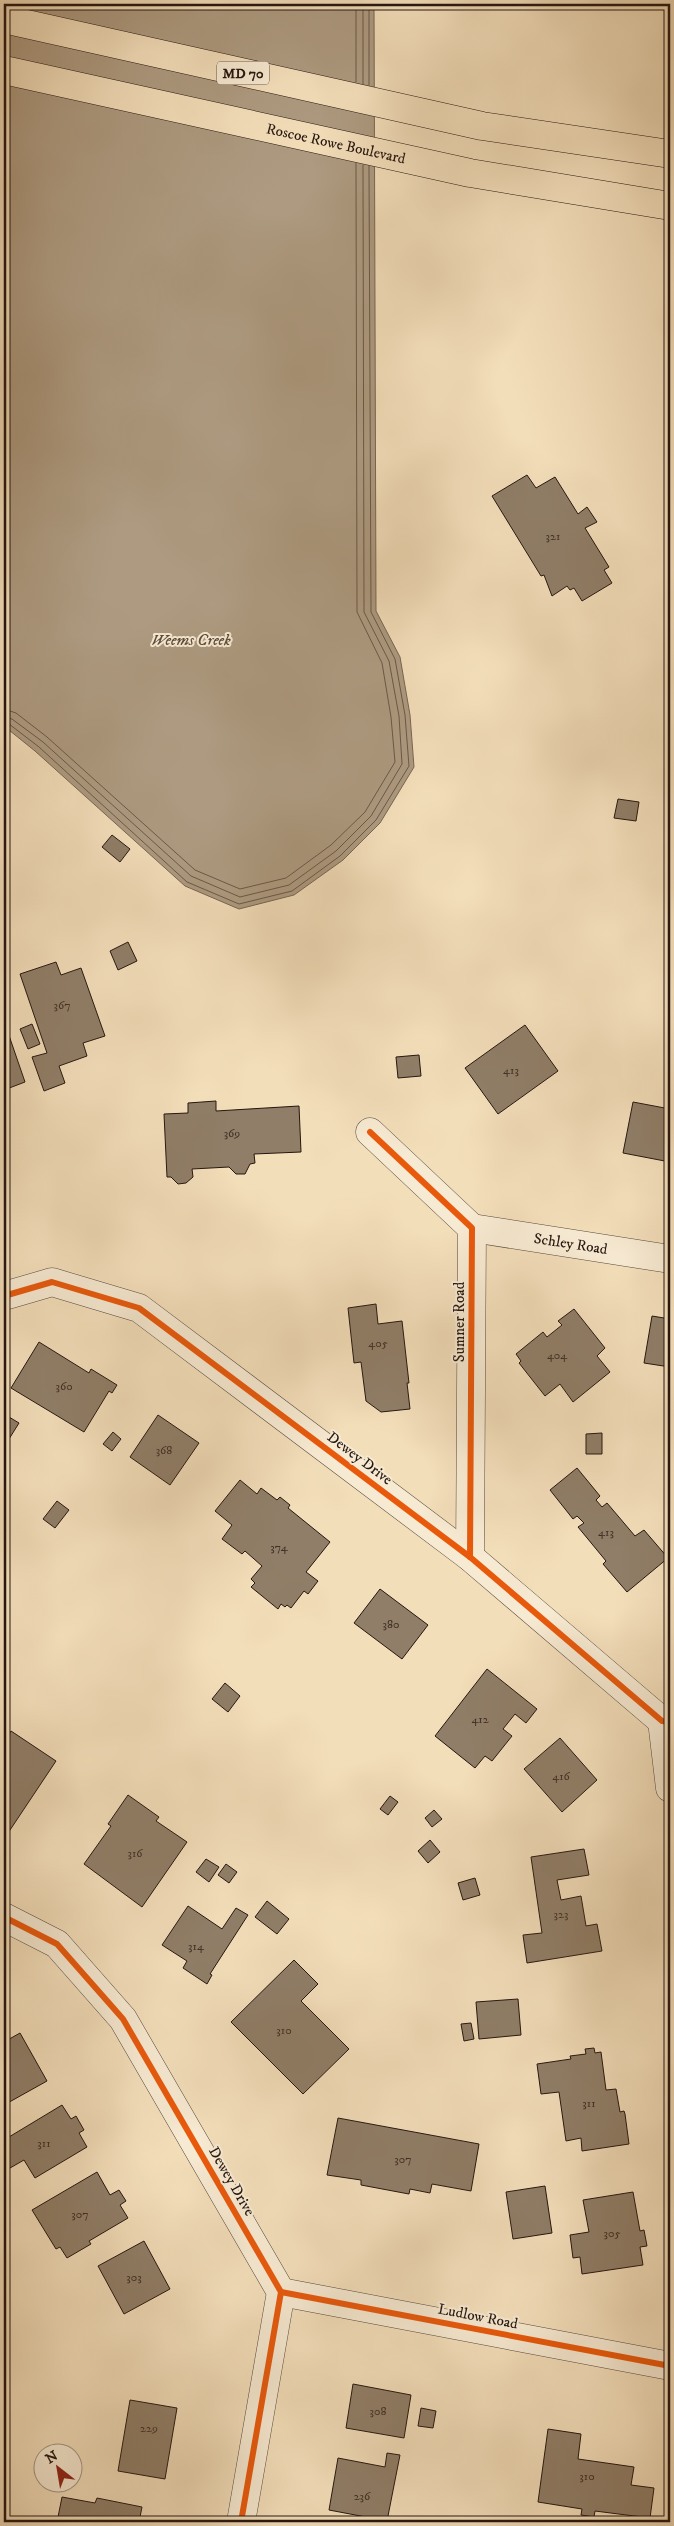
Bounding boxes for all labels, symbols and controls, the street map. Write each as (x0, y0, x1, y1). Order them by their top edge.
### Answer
road number: MD 70 (217, 62, 269, 84)
street label: Roscoe Rowe Boulevard (264, 119, 408, 169)
house number: 321 (546, 529, 560, 544)
water label: Weems Creek (151, 630, 231, 650)
house number: 367 (53, 998, 71, 1013)
house number: 413 (503, 1063, 519, 1078)
house number: 369 (224, 1126, 240, 1141)
street label: Schley Road (533, 1229, 609, 1259)
street label: Sumner Road (450, 1281, 469, 1362)
house number: 405 (368, 1336, 388, 1351)
house number: 404 (547, 1348, 568, 1363)
house number: 360 (55, 1379, 73, 1394)
street label: Dewey Drive (323, 1428, 396, 1489)
house number: 368 (156, 1443, 172, 1458)
house number: 413 (598, 1525, 614, 1540)
house number: 374 (270, 1540, 289, 1555)
house number: 380 (383, 1617, 399, 1632)
house number: 412 (471, 1712, 489, 1727)
house number: 416 (552, 1769, 571, 1784)
house number: 316 (127, 1846, 143, 1861)
house number: 323 (554, 1907, 568, 1922)
house number: 314 (188, 1939, 205, 1954)
house number: 310 (276, 2023, 292, 2038)
house number: 311 (582, 2096, 596, 2111)
house number: 311 (37, 2136, 51, 2151)
street label: Dewey Drive (204, 2143, 259, 2219)
house number: 307 (394, 2152, 412, 2167)
house number: 307 (71, 2207, 89, 2222)
house number: 305 (604, 2226, 620, 2241)
house number: 303 (126, 2270, 142, 2285)
street label: Ludlow Road (436, 2299, 520, 2334)
house number: 308 (370, 2404, 386, 2419)
house number: 229 (140, 2421, 158, 2436)
north arrow (32, 2444, 82, 2494)
text: N (42, 2447, 62, 2468)
house number: 310 (579, 2469, 595, 2484)
house number: 236 (354, 2489, 371, 2504)

